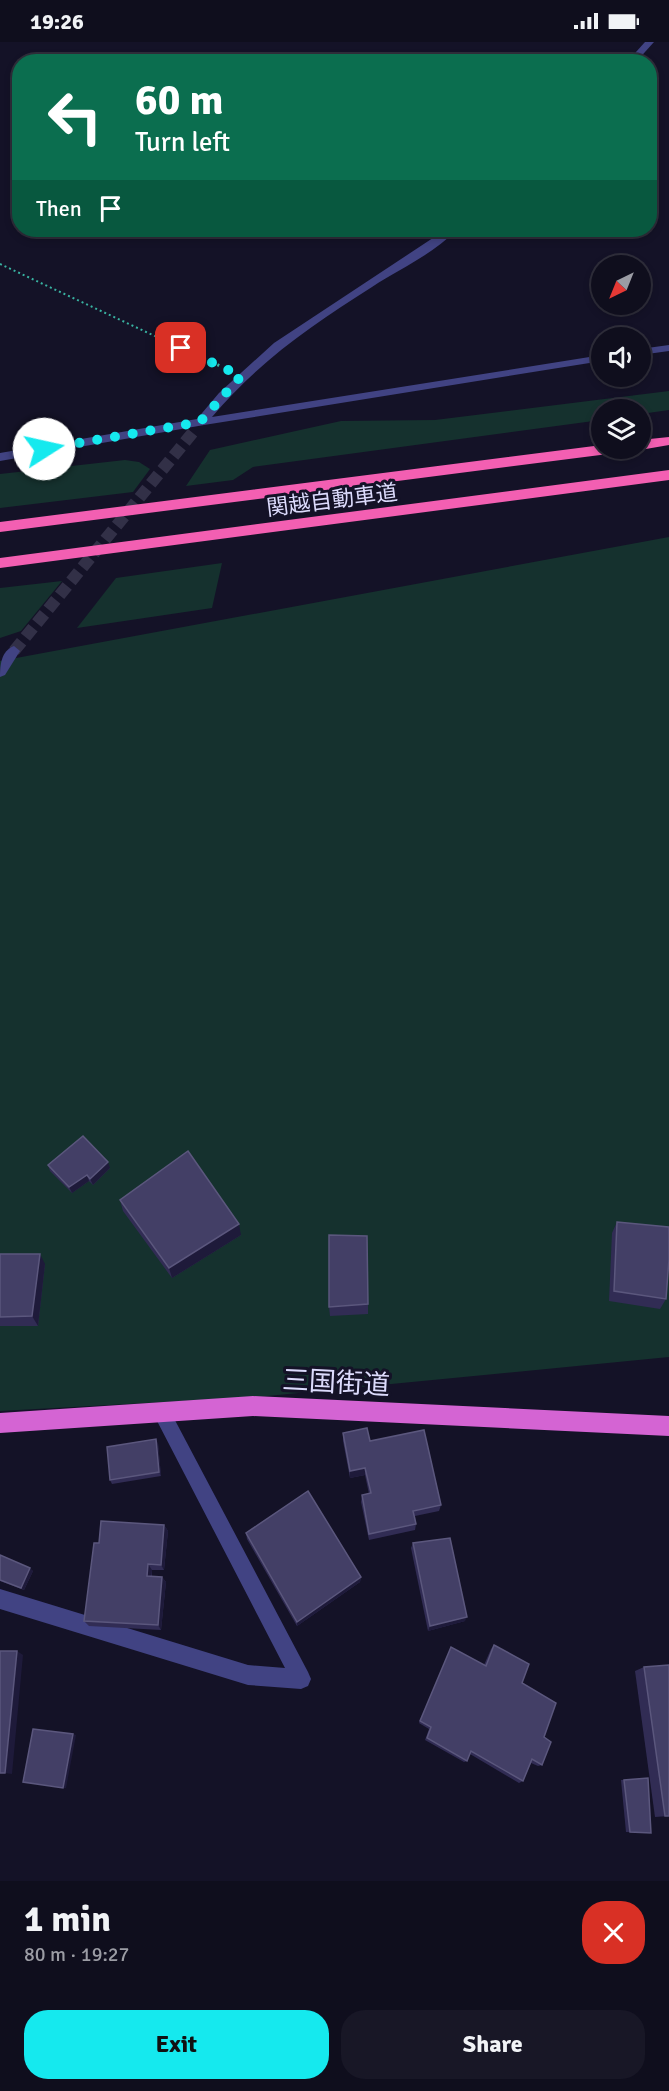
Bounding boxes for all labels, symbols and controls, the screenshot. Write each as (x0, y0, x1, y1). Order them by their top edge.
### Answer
text: 19:26 (30, 8, 84, 35)
text: 60 m (135, 75, 224, 126)
icon: left (36, 78, 114, 156)
text: Turn left (135, 126, 230, 159)
icon: arrive (94, 192, 127, 225)
text: Then (36, 195, 82, 222)
north arrow (591, 255, 651, 315)
map controls (591, 255, 651, 459)
pin (155, 322, 206, 373)
button: sound (591, 327, 651, 387)
icon: arrive (164, 331, 197, 364)
button: layers (591, 399, 651, 459)
position arrow (12, 417, 76, 481)
street label: 関越自動車道 (265, 479, 399, 521)
street label: 三国街道 (281, 1364, 391, 1402)
text: 1 min (24, 1897, 111, 1942)
button: close (582, 1901, 645, 1964)
text: 80 m · 19:27 (24, 1942, 129, 1967)
button: Exit (24, 2010, 329, 2079)
button: Share (341, 2010, 645, 2079)

